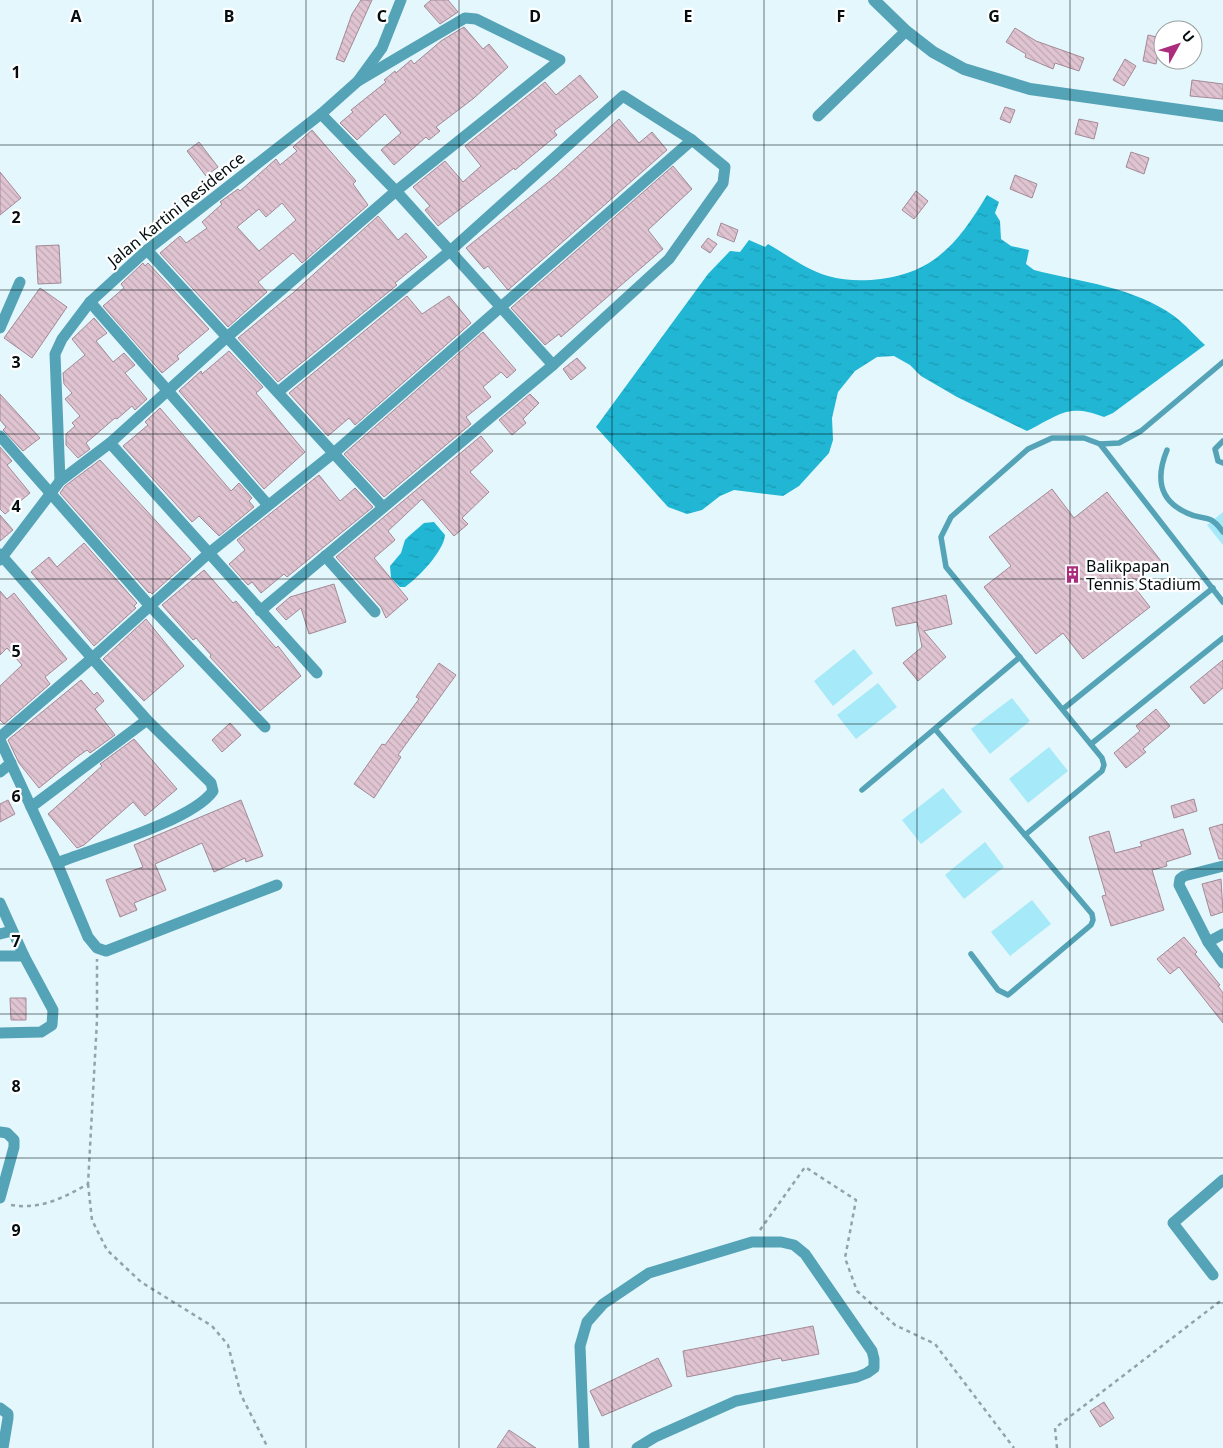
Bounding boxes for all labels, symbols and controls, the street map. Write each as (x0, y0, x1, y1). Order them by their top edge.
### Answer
text: A (70, 5, 82, 27)
text: B (224, 5, 234, 27)
text: C (377, 5, 387, 27)
text: D (529, 5, 541, 27)
text: E (684, 5, 693, 27)
text: F (837, 5, 845, 27)
text: G (988, 5, 1000, 27)
north arrow (1153, 20, 1203, 70)
text: U (1178, 26, 1199, 46)
text: 1 (11, 61, 21, 83)
street label: Jalan Kartini Residence (101, 147, 249, 272)
text: 2 (11, 206, 21, 228)
text: 3 (11, 351, 21, 373)
text: 4 (11, 495, 21, 517)
place label: Balikpapan Tennis Stadium (1086, 555, 1201, 595)
building icon: Balikpapan Tennis Stadium (1062, 565, 1082, 585)
text: 5 (11, 640, 21, 662)
text: 6 (11, 785, 21, 807)
text: 7 (11, 930, 21, 952)
text: 8 (11, 1075, 21, 1097)
text: 9 (11, 1219, 21, 1241)

